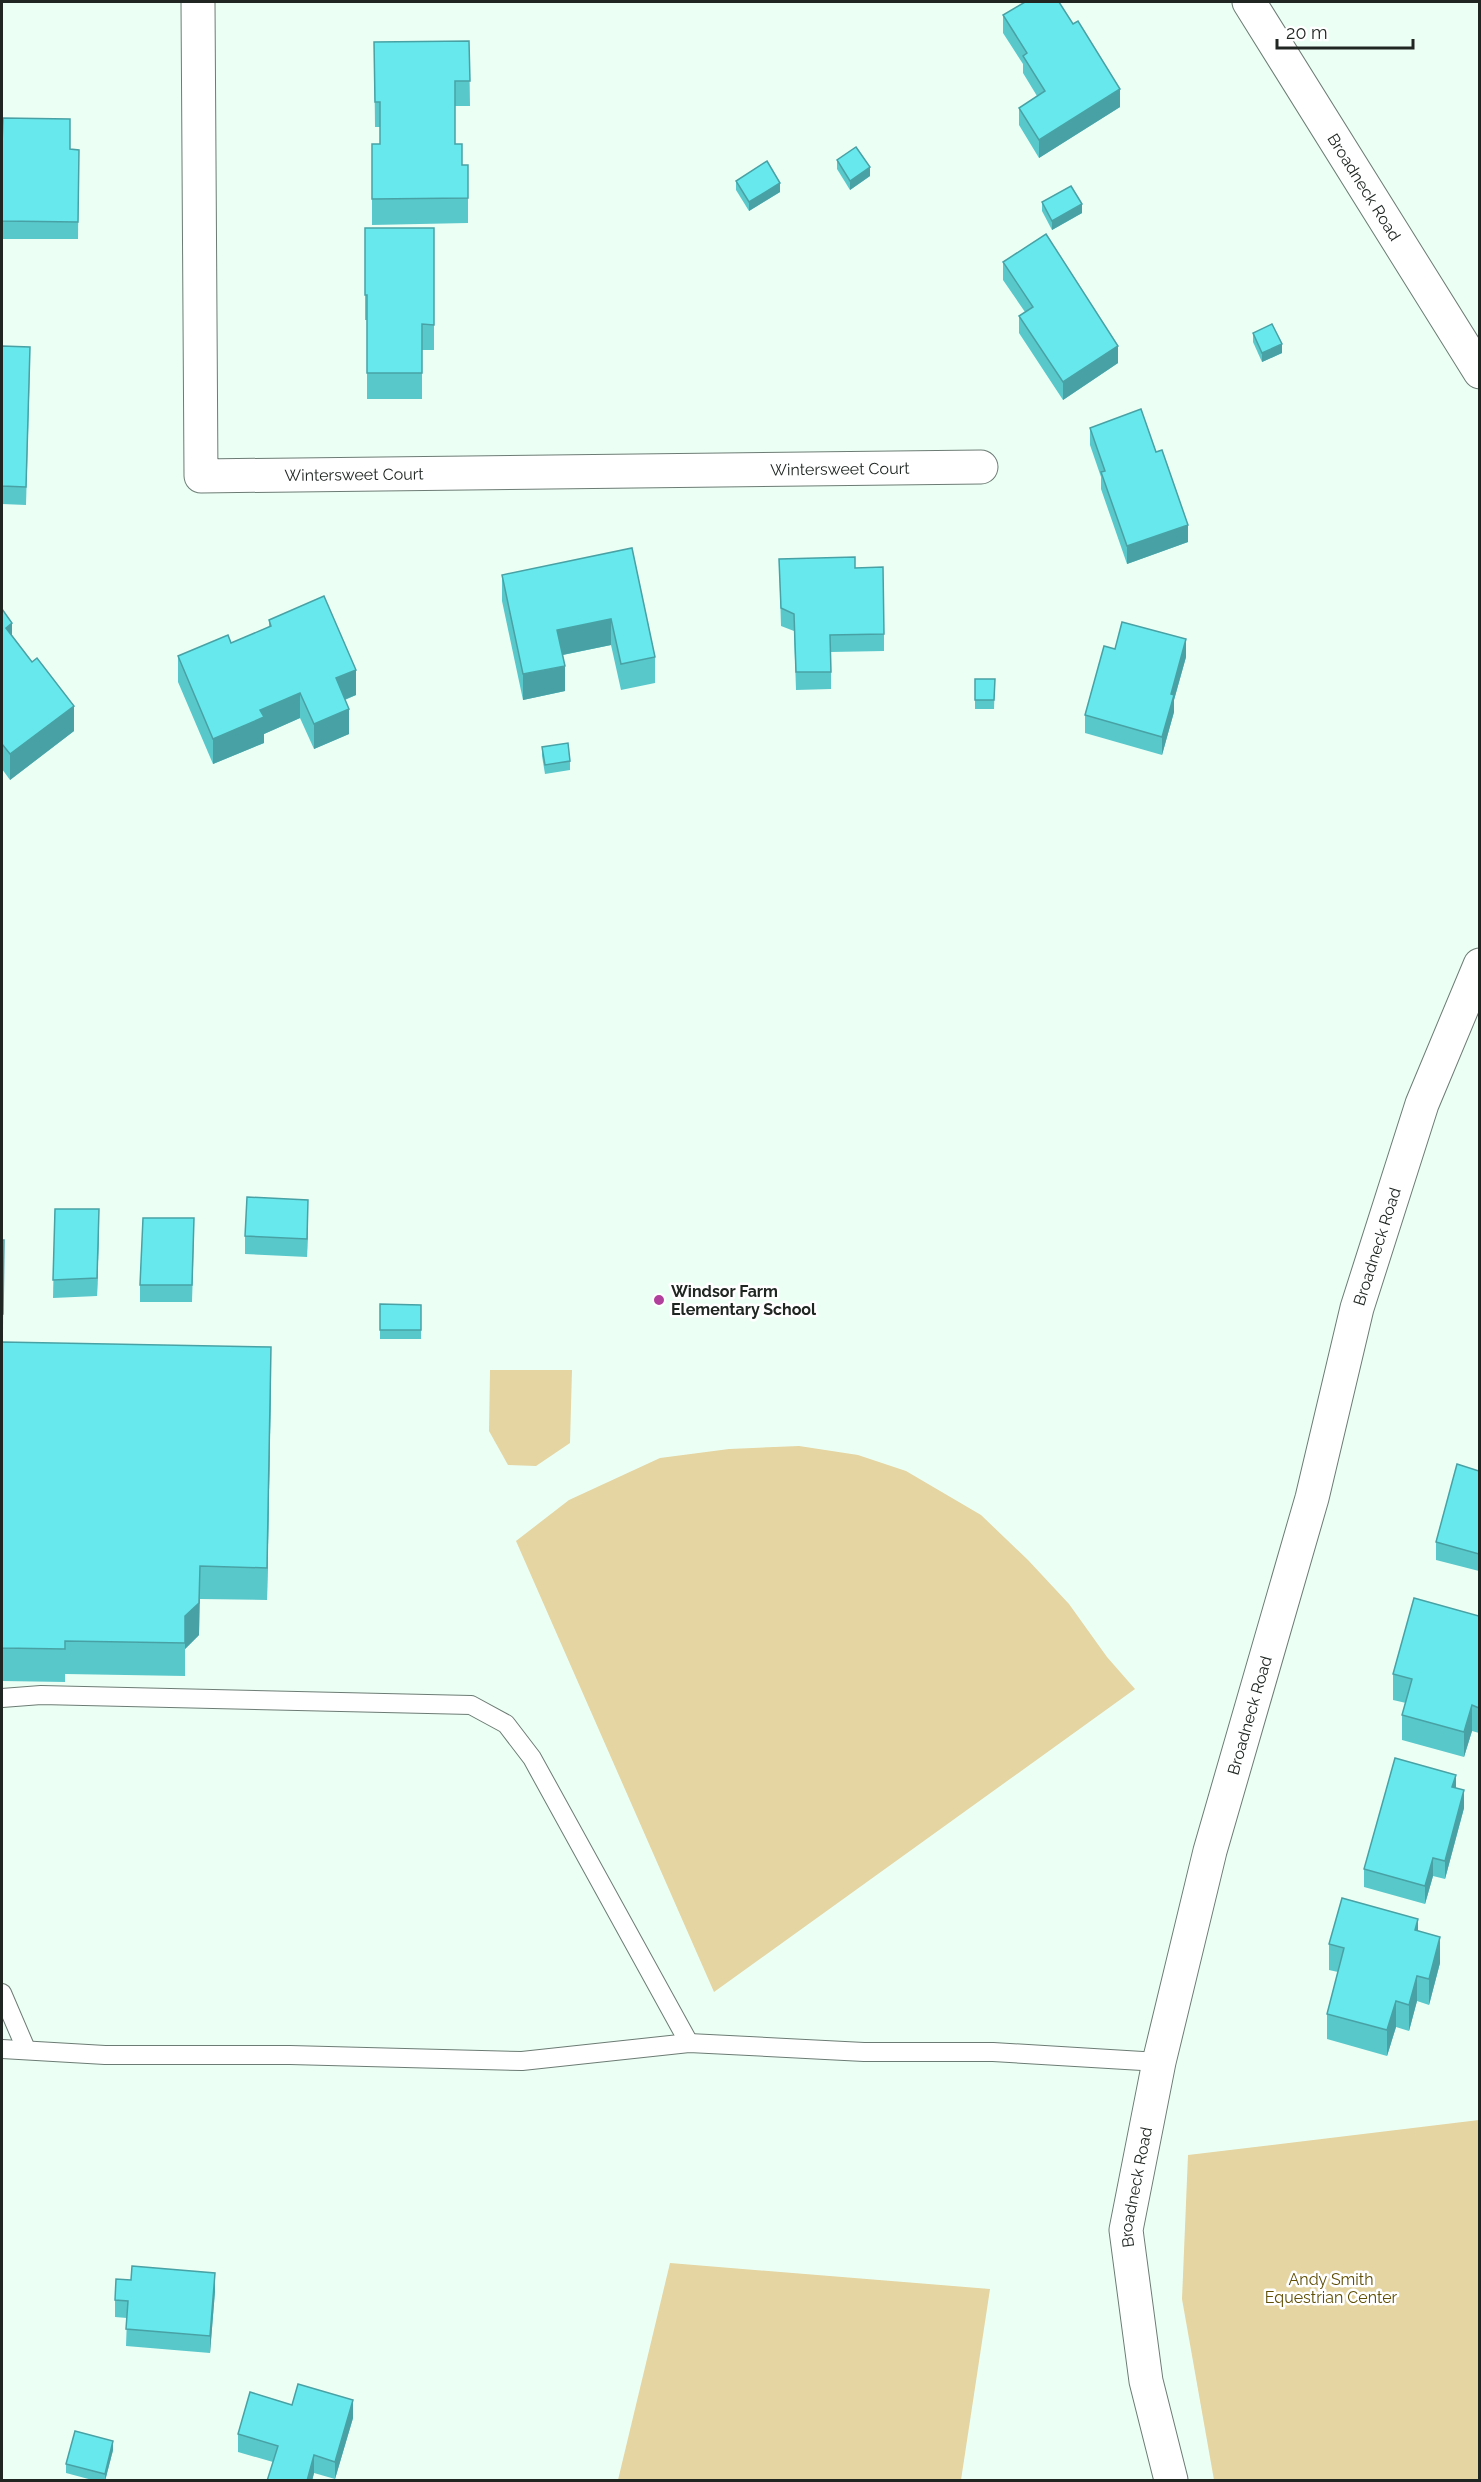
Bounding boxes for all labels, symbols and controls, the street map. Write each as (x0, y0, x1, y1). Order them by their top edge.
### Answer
scale bar (1277, 12, 1414, 50)
text: 20 m (1286, 22, 1328, 43)
street label: Broadneck Road (1324, 130, 1405, 244)
street label: Wintersweet Court (770, 458, 910, 479)
street label: Wintersweet Court (284, 464, 424, 485)
street label: Broadneck Road (1349, 1185, 1404, 1308)
place label: Windsor Farm Elementary School (671, 1282, 817, 1319)
marker: Windsor Farm Elementary School (652, 1293, 666, 1307)
street label: Broadneck Road (1223, 1654, 1275, 1777)
street label: Broadneck Road (1116, 2125, 1156, 2249)
park label: Andy Smith Equestrian Center (1265, 2270, 1398, 2307)

